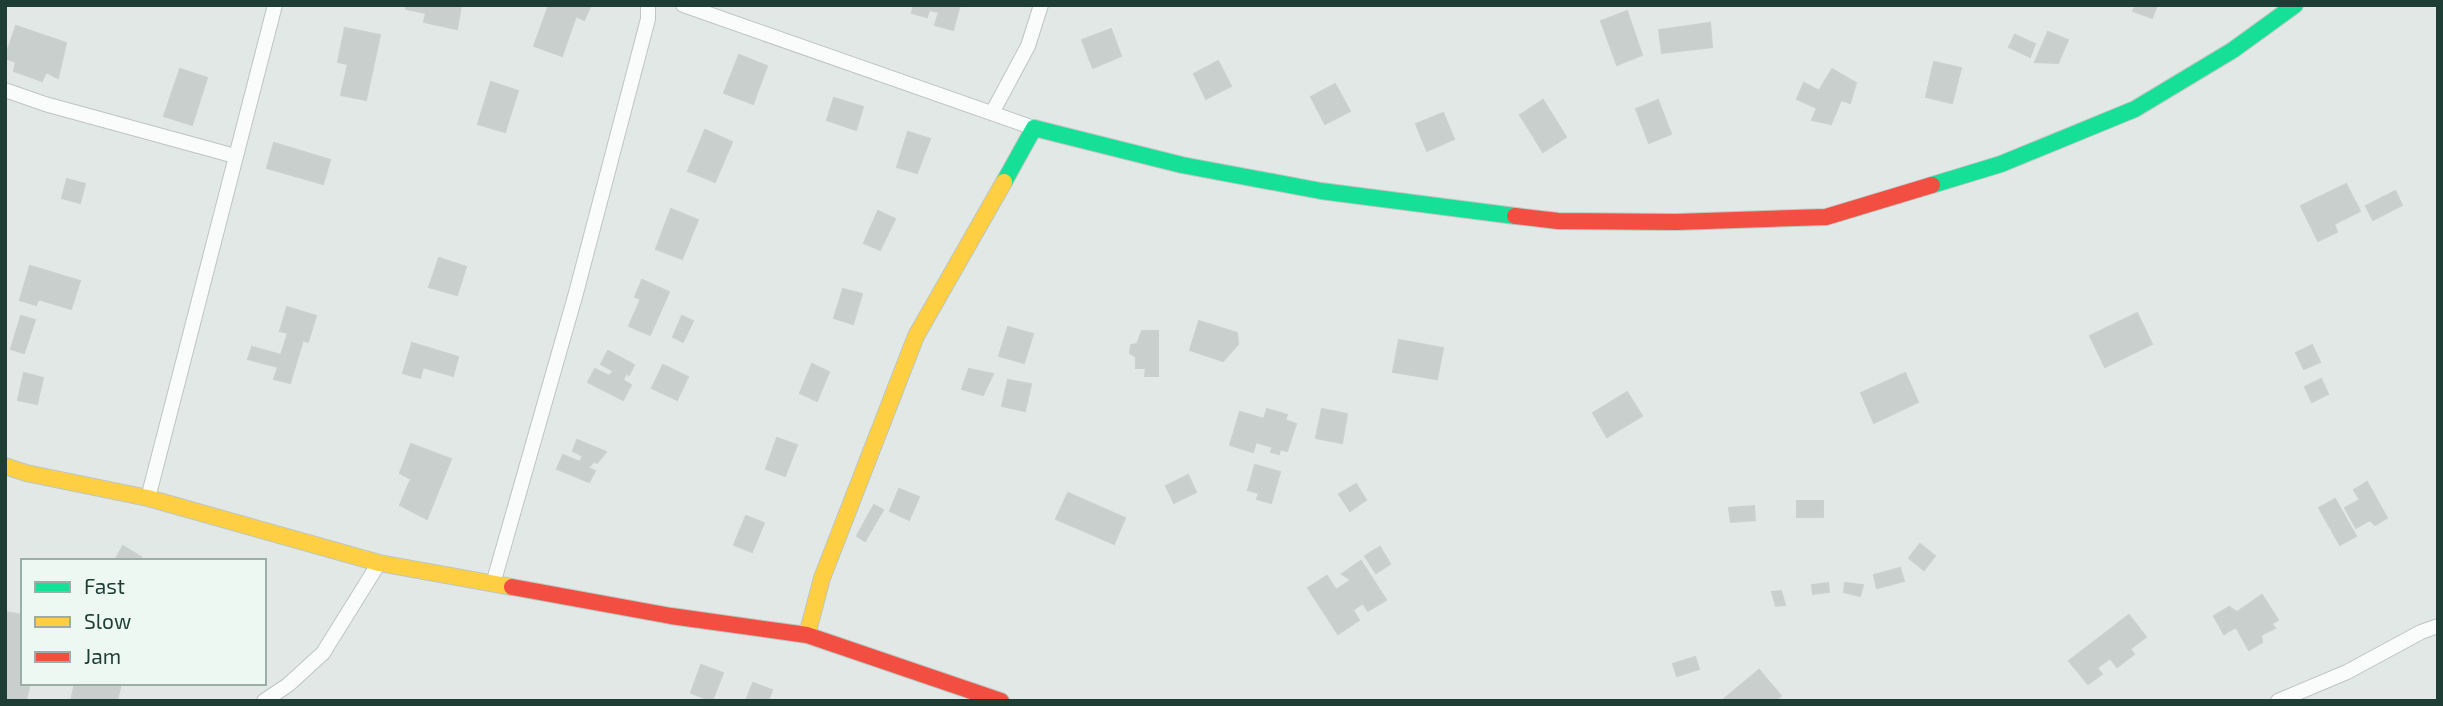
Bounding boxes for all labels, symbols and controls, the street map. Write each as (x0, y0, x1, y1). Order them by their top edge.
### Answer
legend (21, 559, 266, 685)
text: Fast (84, 573, 125, 598)
text: Slow (84, 608, 131, 633)
text: Jam (84, 643, 121, 668)

